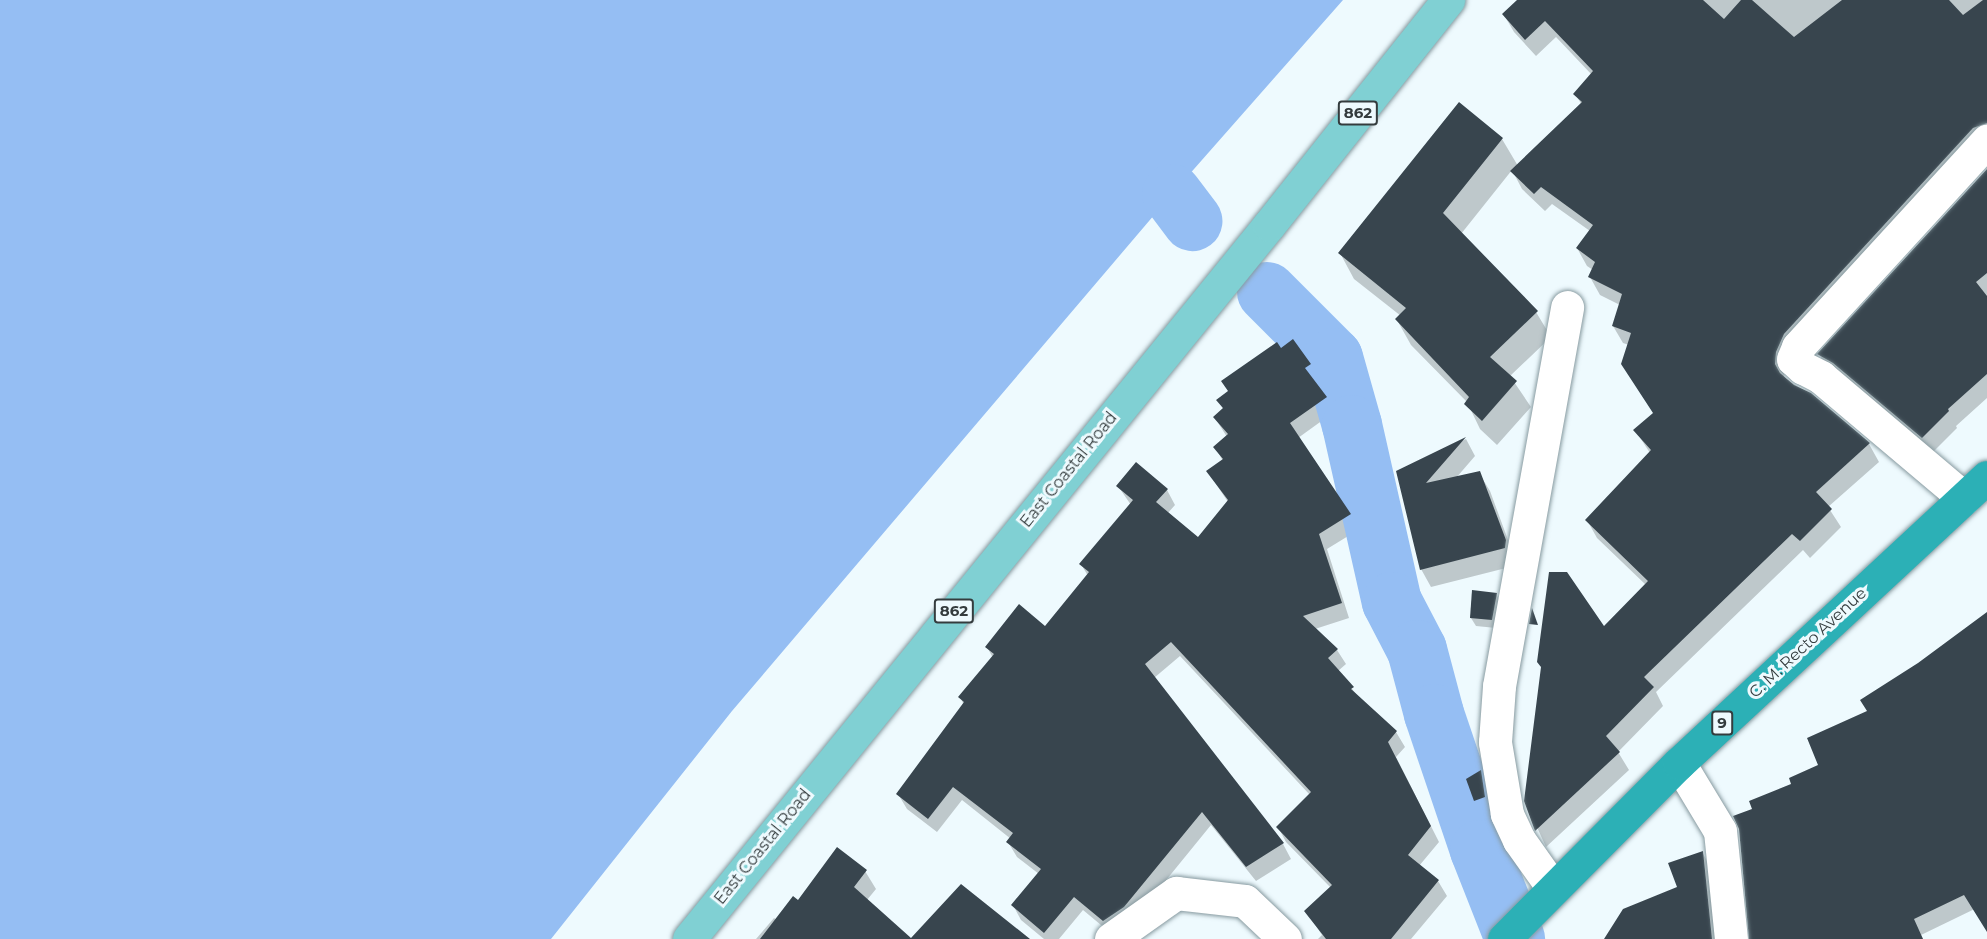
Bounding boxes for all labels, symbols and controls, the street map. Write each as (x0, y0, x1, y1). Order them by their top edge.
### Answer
road number: 862 (1337, 101, 1379, 125)
street label: East Coastal Road (1017, 409, 1121, 531)
street label: C. M. Recto Avenue (1745, 584, 1871, 702)
road number: 862 (933, 599, 975, 623)
road number: 9 (1710, 711, 1734, 735)
street label: East Coastal Road (711, 786, 815, 908)

